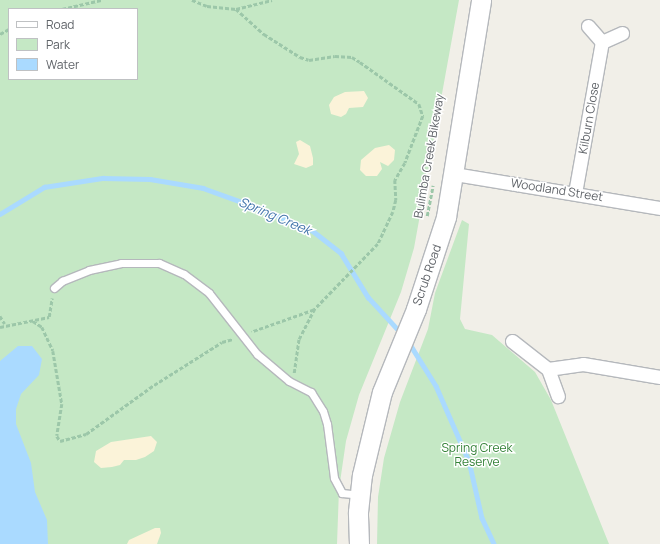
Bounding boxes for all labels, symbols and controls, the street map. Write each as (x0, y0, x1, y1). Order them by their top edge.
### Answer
legend (8, 8, 138, 80)
text: Road (46, 16, 74, 33)
text: Park (46, 36, 70, 53)
text: Water (46, 56, 79, 73)
street label: Kilburn Close (576, 81, 602, 155)
street label: Bulimba Creek Bikeway (411, 93, 447, 219)
street label: Woodland Street (510, 176, 604, 204)
water label: Spring Creek (237, 194, 313, 238)
street label: Scrub Road (410, 243, 444, 307)
park label: Spring Creek Reserve (441, 441, 513, 469)

